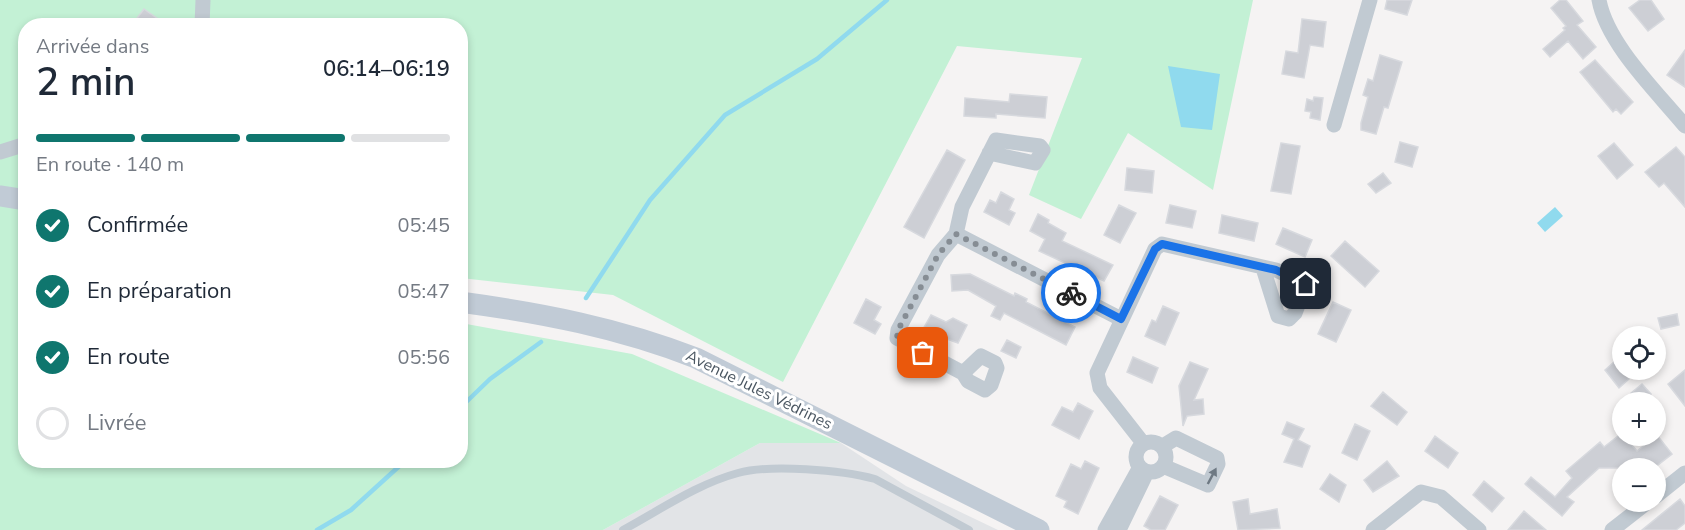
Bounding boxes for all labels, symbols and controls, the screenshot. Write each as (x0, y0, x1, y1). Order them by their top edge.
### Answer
text: Arrivée dans (36, 33, 149, 60)
text: 06:14–06:19 (323, 54, 450, 84)
text: 2 min (36, 56, 135, 109)
text: En route · 140 m (36, 151, 184, 178)
icon: check (36, 209, 69, 242)
text: Confirmée (87, 210, 188, 240)
text: 05:45 (397, 212, 450, 239)
pin (1280, 258, 1331, 309)
courier (1041, 263, 1101, 323)
icon: home (1289, 267, 1322, 300)
icon: check (36, 275, 69, 308)
text: En préparation (87, 276, 232, 306)
icon: bike (1055, 277, 1088, 310)
text: 05:47 (397, 278, 450, 305)
map controls (1612, 326, 1666, 512)
button: locate (1612, 326, 1666, 380)
pin (897, 327, 948, 378)
icon: bag (906, 336, 939, 369)
icon: check (36, 341, 69, 374)
text: En route (87, 342, 170, 372)
text: 05:56 (397, 344, 450, 371)
street label: Avenue Jules Védrines (682, 345, 836, 435)
button: + (1612, 392, 1666, 446)
text: Livrée (87, 408, 147, 438)
button: − (1612, 458, 1666, 512)
one-way arrow (1207, 467, 1217, 484)

